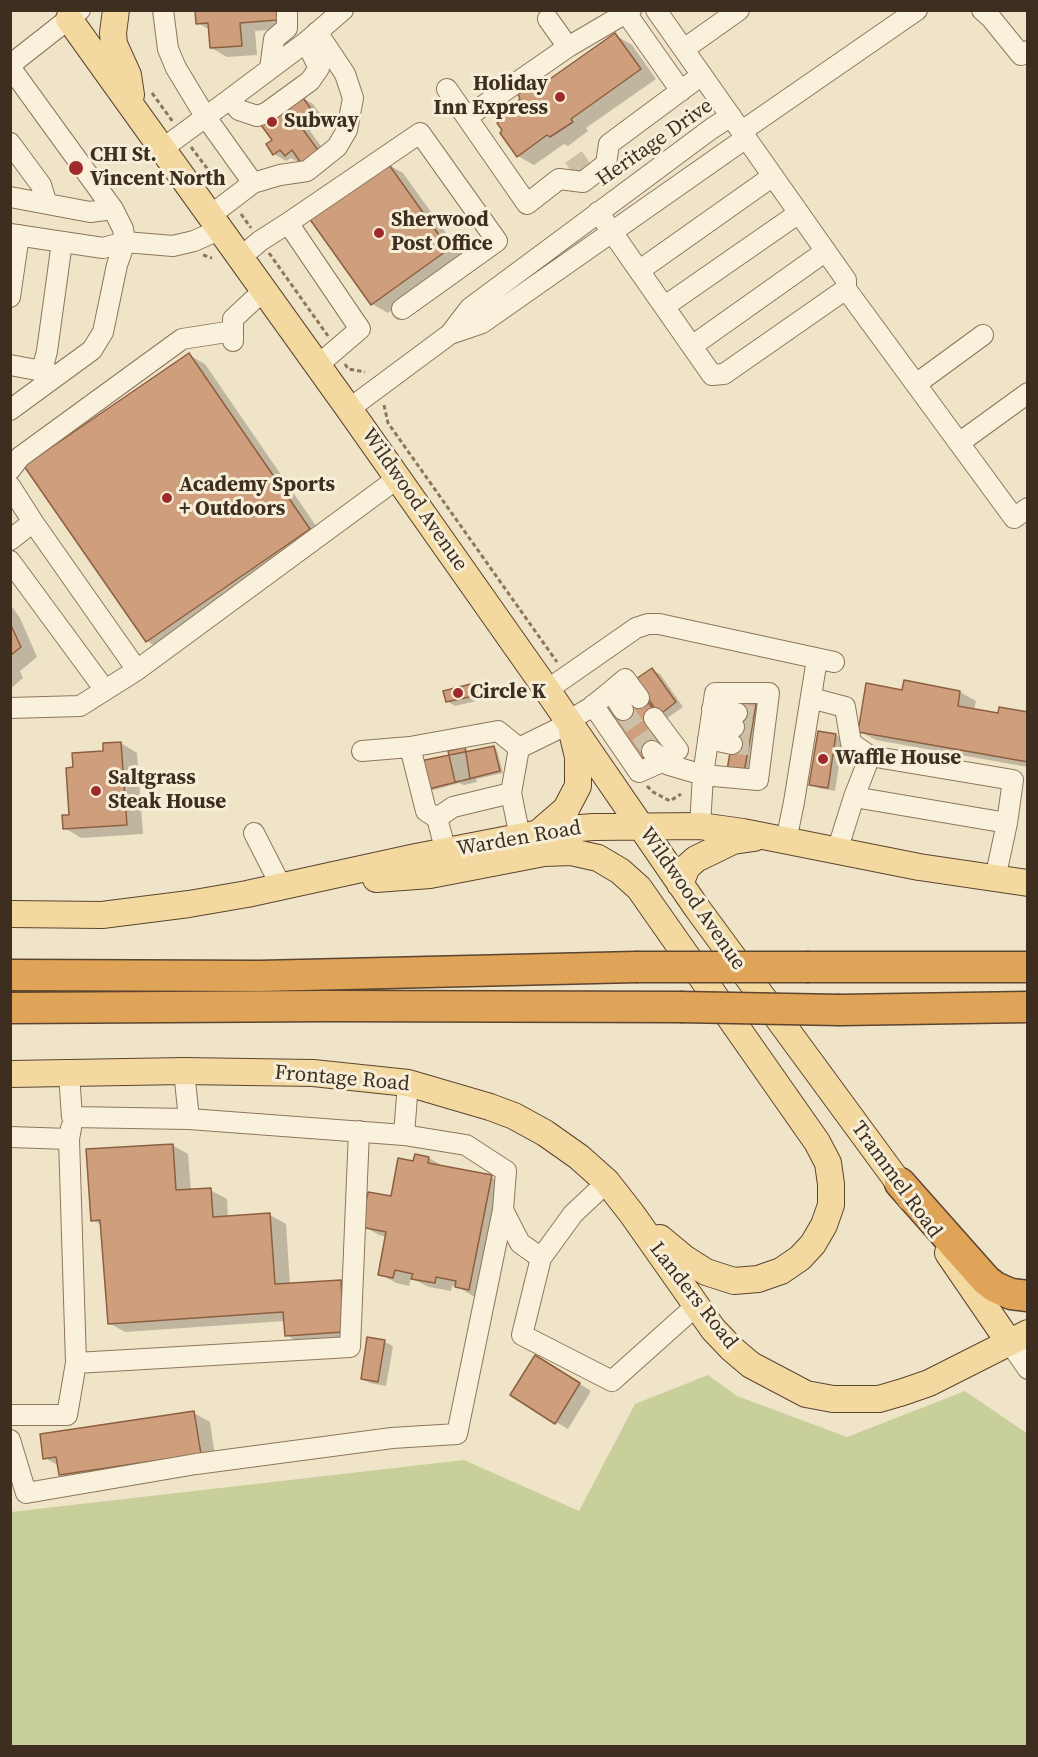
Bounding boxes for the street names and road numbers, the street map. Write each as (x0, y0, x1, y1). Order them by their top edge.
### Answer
street label: Heritage Drive (592, 94, 718, 192)
street label: Wildwood Avenue (355, 424, 473, 576)
street label: Warden Road (455, 816, 583, 862)
street label: Wildwood Avenue (633, 823, 751, 975)
street label: Frontage Road (273, 1061, 411, 1097)
street label: Trammel Road (845, 1117, 947, 1243)
street label: Landers Road (643, 1238, 743, 1354)

